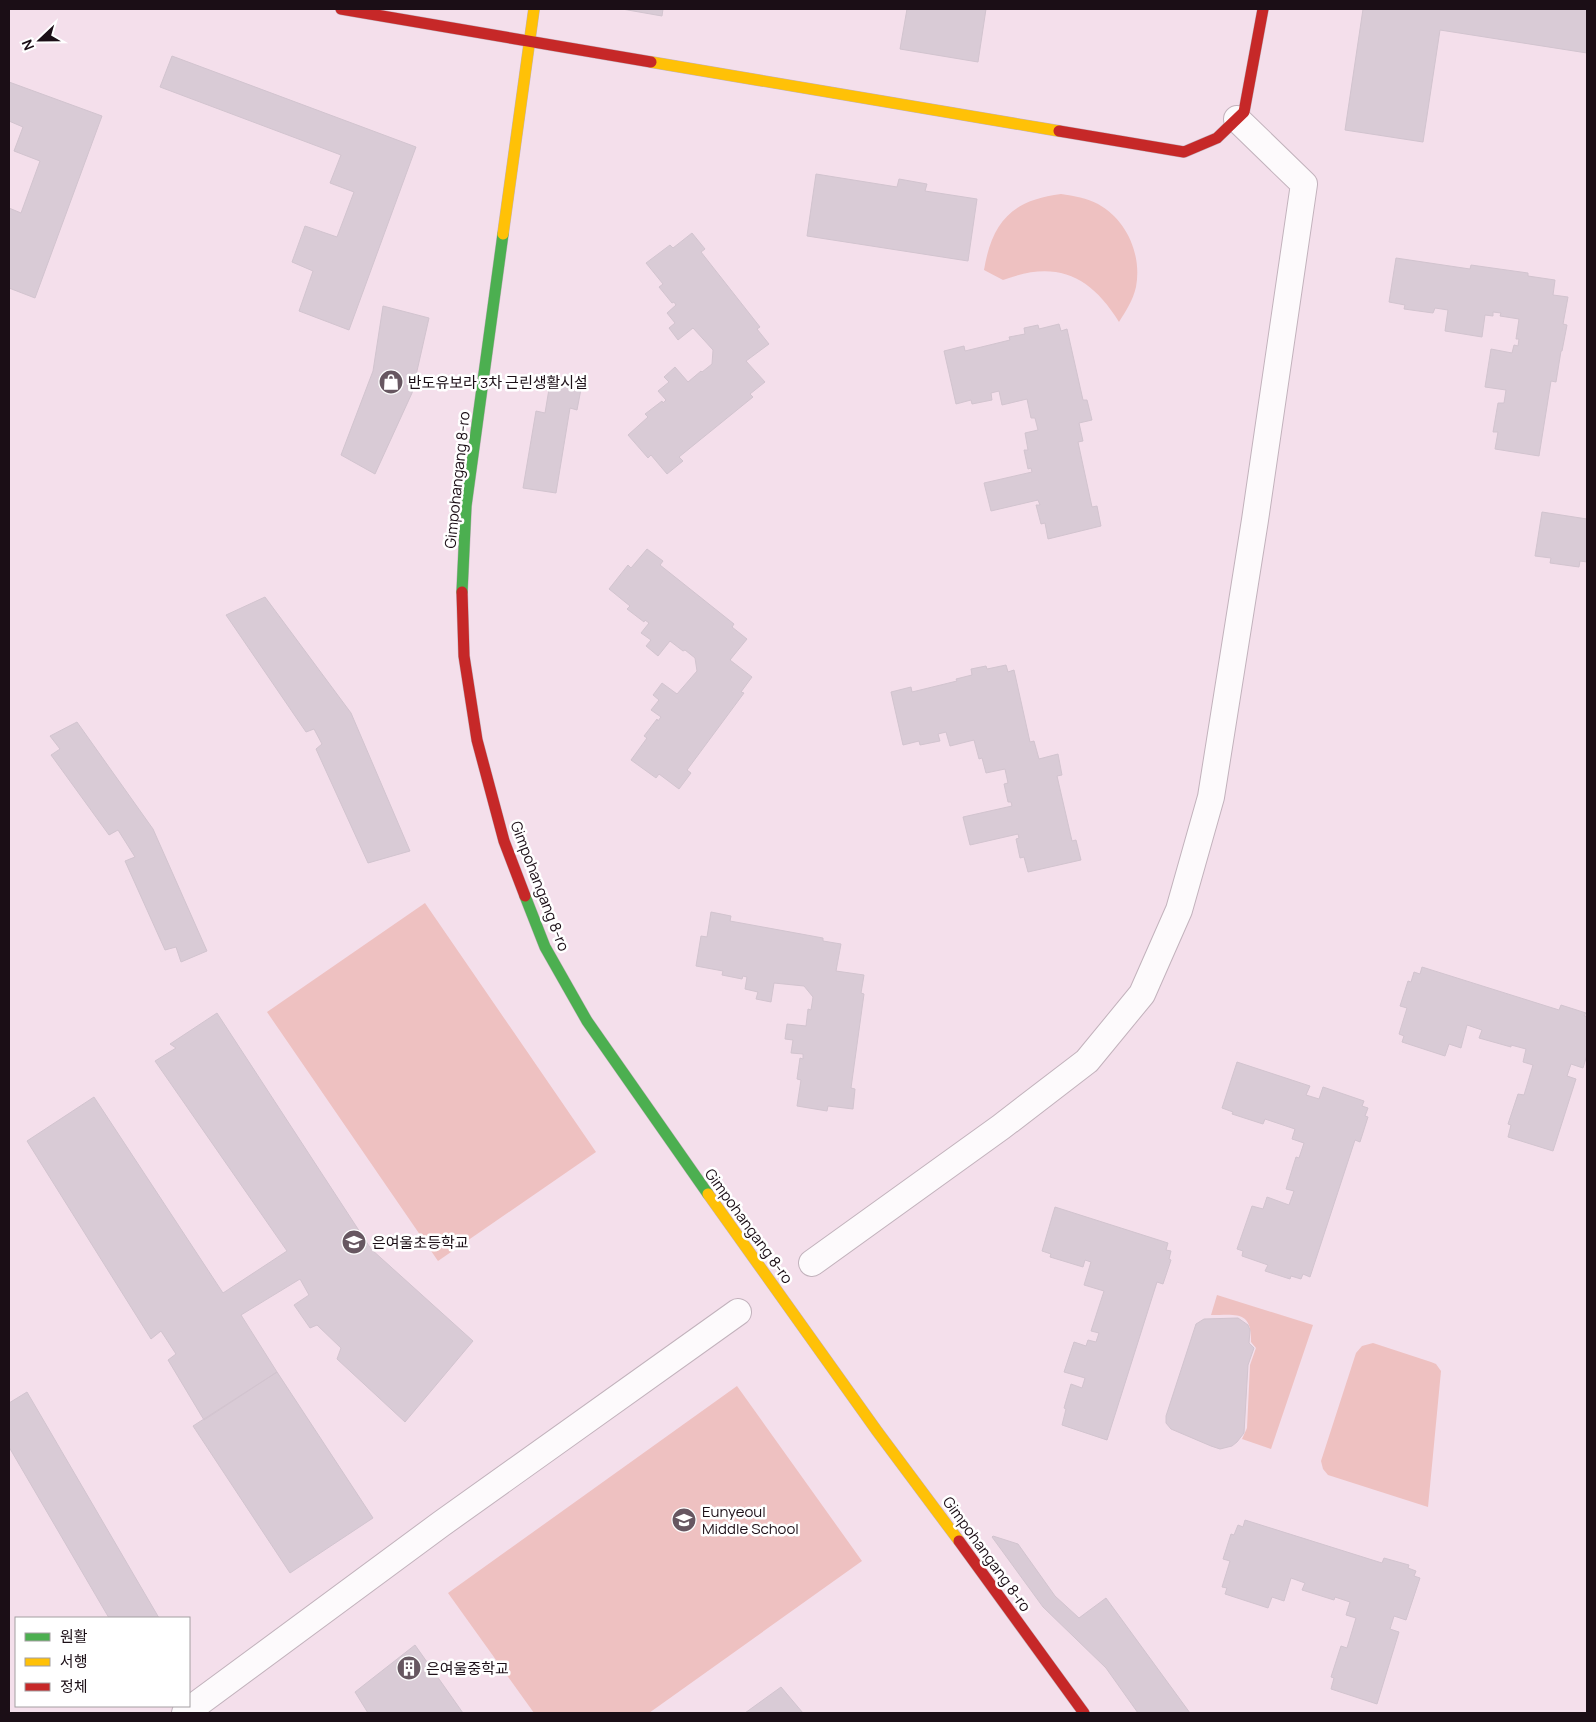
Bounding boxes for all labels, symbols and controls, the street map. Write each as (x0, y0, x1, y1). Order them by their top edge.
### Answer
north arrow (15, 15, 65, 65)
text: N (17, 37, 38, 53)
shop icon: 반도유보라 3차 근린생활시설 (378, 369, 404, 395)
place label: 반도유보라 3차 근린생활시설 (408, 372, 588, 393)
street label: Gimpohangang 8-ro (439, 410, 475, 550)
street label: Gimpohangang 8-ro (505, 818, 575, 954)
street label: Gimpohangang 8-ro (700, 1164, 798, 1288)
school or university icon: 은여울초등학교 (341, 1229, 367, 1255)
place label: 은여울초등학교 (372, 1232, 469, 1253)
street label: Gimpohangang 8-ro (938, 1492, 1036, 1616)
place label: Eunyeoul Middle School (702, 1501, 799, 1539)
school or university icon: Eunyeoul Middle School (671, 1507, 697, 1533)
legend (15, 1617, 190, 1707)
text: 원활 (60, 1626, 88, 1647)
text: 서행 (60, 1651, 88, 1672)
building icon: 은여울중학교 (396, 1655, 422, 1681)
place label: 은여울중학교 (426, 1658, 509, 1679)
text: 정체 (60, 1676, 88, 1697)

